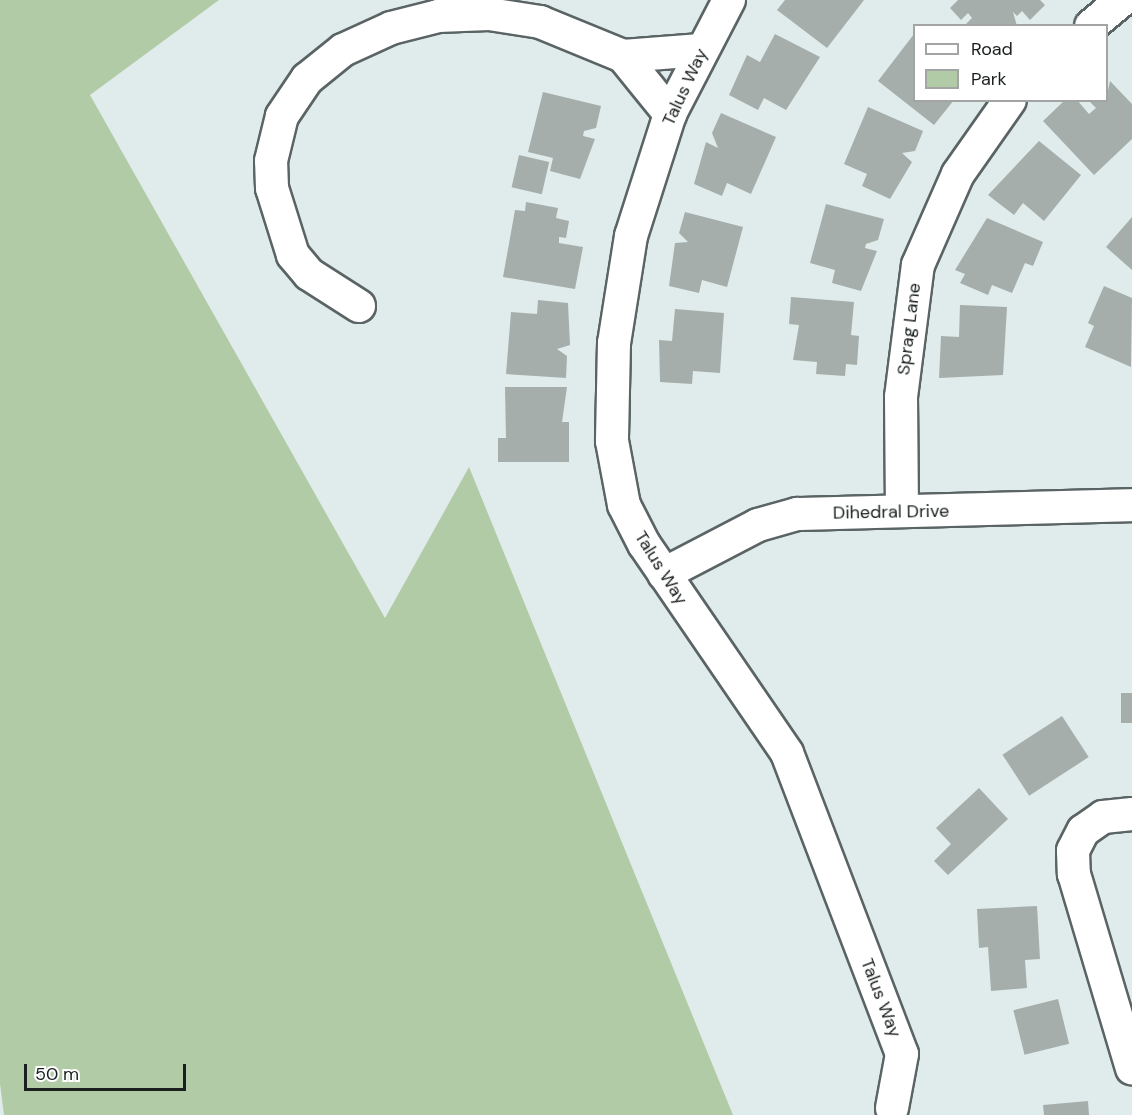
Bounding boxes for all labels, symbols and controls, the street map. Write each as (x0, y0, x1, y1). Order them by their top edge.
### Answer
legend (913, 24, 1108, 102)
text: Road (971, 37, 1013, 61)
street label: Talus Way (658, 45, 712, 129)
text: Park (971, 67, 1007, 91)
street label: Sprag Lane (893, 282, 925, 376)
street label: Dihedral Drive (833, 500, 949, 524)
street label: Talus Way (630, 527, 692, 609)
street label: Talus Way (856, 955, 906, 1041)
scale bar (27, 1052, 189, 1090)
text: 50 m (35, 1062, 79, 1086)

